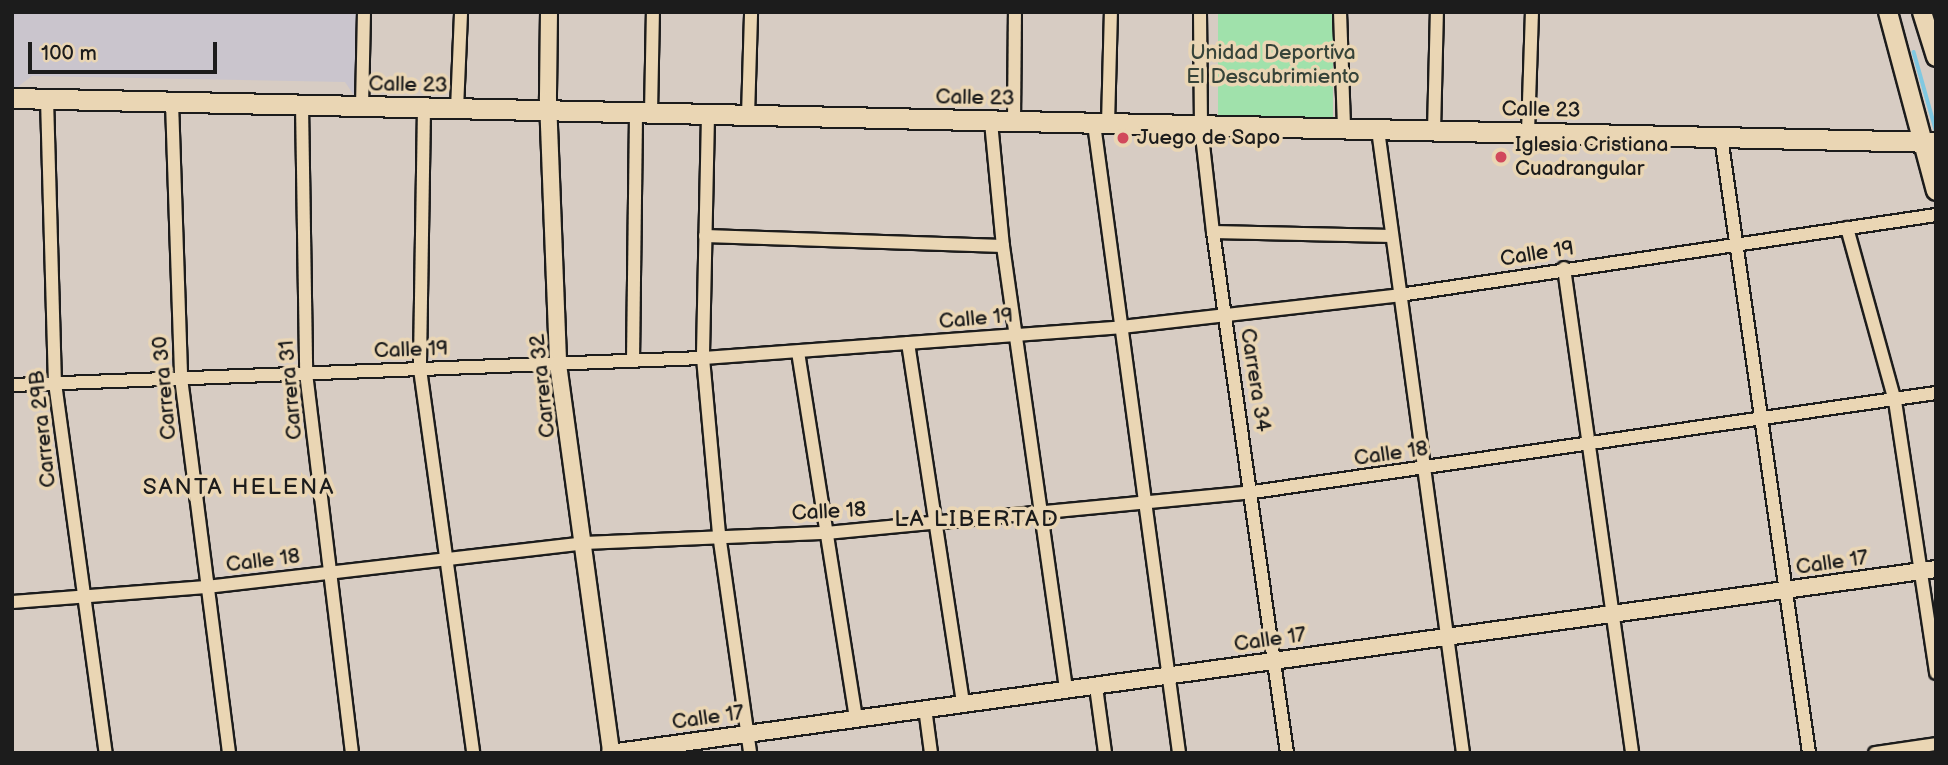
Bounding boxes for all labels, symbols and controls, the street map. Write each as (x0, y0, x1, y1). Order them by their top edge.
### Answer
scale bar (32, 28, 220, 72)
park label: Unidad Deportiva El Descubrimiento (1186, 40, 1360, 90)
text: 100 m (41, 41, 97, 66)
street label: Calle 23 (368, 72, 448, 98)
street label: Calle 23 (935, 85, 1015, 111)
street label: Calle 23 (1501, 97, 1581, 123)
place label: Juego de Sapo (1137, 125, 1281, 151)
marker: Juego de Sapo (1115, 130, 1131, 146)
place label: Iglesia Cristiana Cuadrangular (1515, 132, 1668, 182)
marker: Iglesia Cristiana Cuadrangular (1493, 149, 1509, 165)
street label: Calle 19 (1498, 236, 1576, 272)
street label: Calle 19 (938, 303, 1014, 335)
street label: Carrera 34 (1234, 326, 1276, 434)
street label: Carrera 32 (525, 333, 561, 439)
street label: Carrera 30 (148, 335, 182, 441)
street label: Calle 19 (373, 336, 449, 364)
street label: Carrera 31 (274, 339, 308, 441)
street label: Carrera 29B (24, 369, 62, 489)
street label: Calle 18 (1352, 436, 1430, 472)
district label: SANTA HELENA (144, 473, 334, 501)
street label: Calle 18 (791, 497, 867, 527)
district label: LA LIBERTAD (896, 505, 1058, 533)
street label: Calle 18 (224, 544, 302, 578)
street label: Calle 17 (1794, 545, 1870, 581)
street label: Calle 17 (1232, 622, 1308, 658)
street label: Calle 17 (670, 700, 746, 736)

